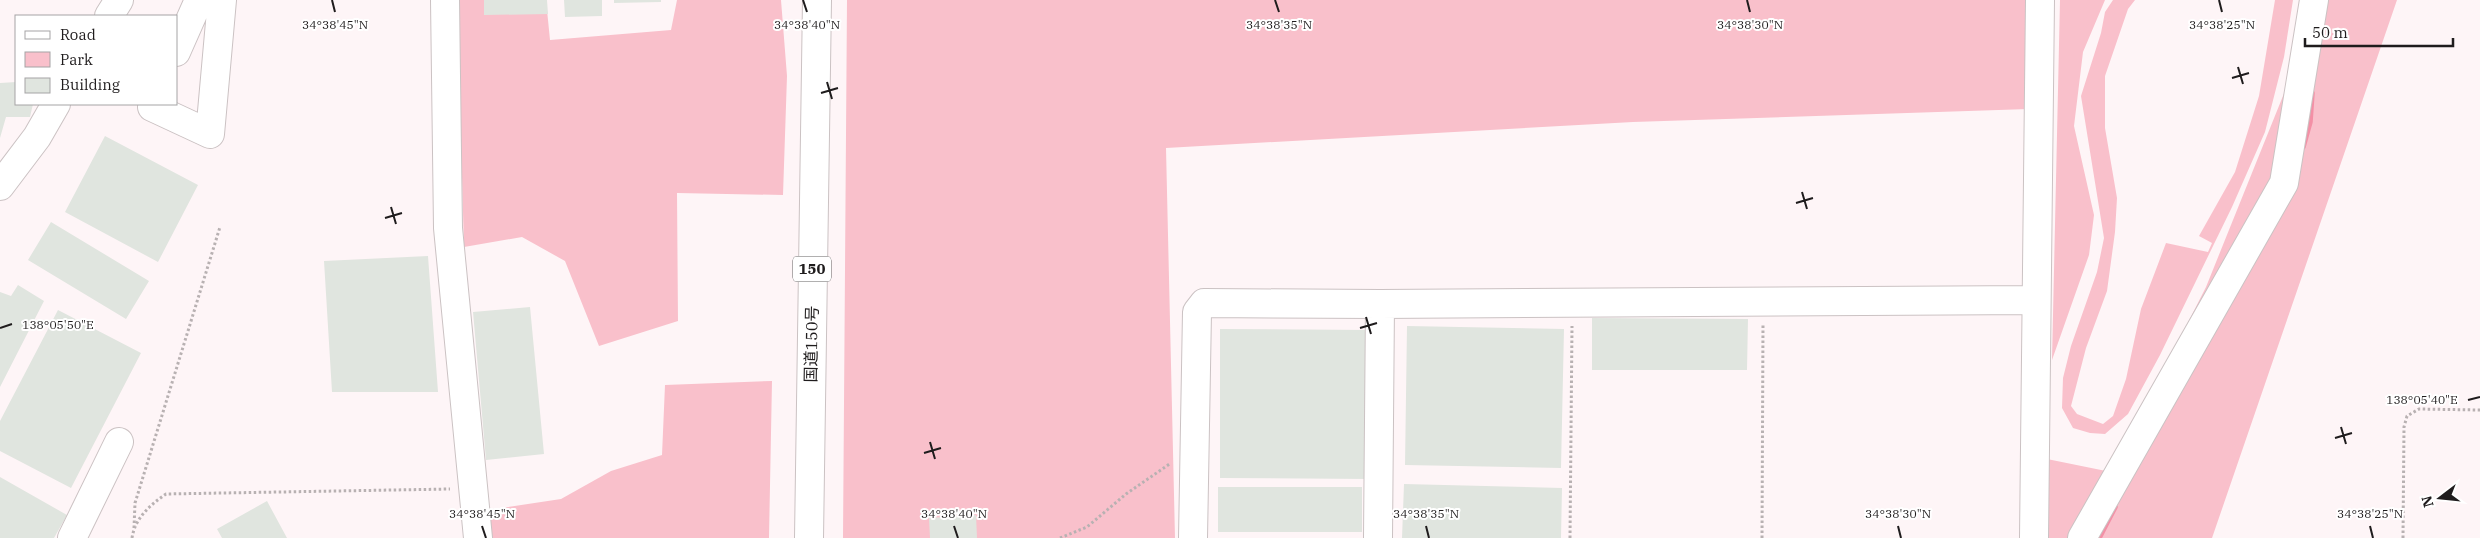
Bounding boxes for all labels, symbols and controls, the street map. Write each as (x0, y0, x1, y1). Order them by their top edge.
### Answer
legend (15, 15, 178, 105)
scale bar (2305, 15, 2452, 47)
text: 34°38'45"N (302, 17, 368, 32)
text: 34°38'40"N (774, 17, 840, 32)
text: 34°38'35"N (1246, 17, 1312, 32)
text: 34°38'30"N (1717, 17, 1783, 32)
text: 34°38'25"N (2189, 17, 2255, 32)
text: 50 m (2312, 23, 2348, 42)
text: Road (60, 25, 96, 44)
text: Park (60, 50, 93, 69)
text: Building (60, 75, 120, 94)
road number: 150 (793, 256, 831, 282)
street label: 国道150号 (800, 305, 822, 383)
text: 138°05'50"E (22, 317, 94, 332)
text: 138°05'40"E (2386, 392, 2458, 407)
north arrow (2415, 473, 2465, 523)
text: N (2417, 494, 2438, 509)
text: 34°38'45"N (449, 506, 515, 521)
text: 34°38'40"N (921, 506, 987, 521)
text: 34°38'35"N (1393, 506, 1459, 521)
text: 34°38'30"N (1865, 506, 1931, 521)
text: 34°38'25"N (2337, 506, 2403, 521)

